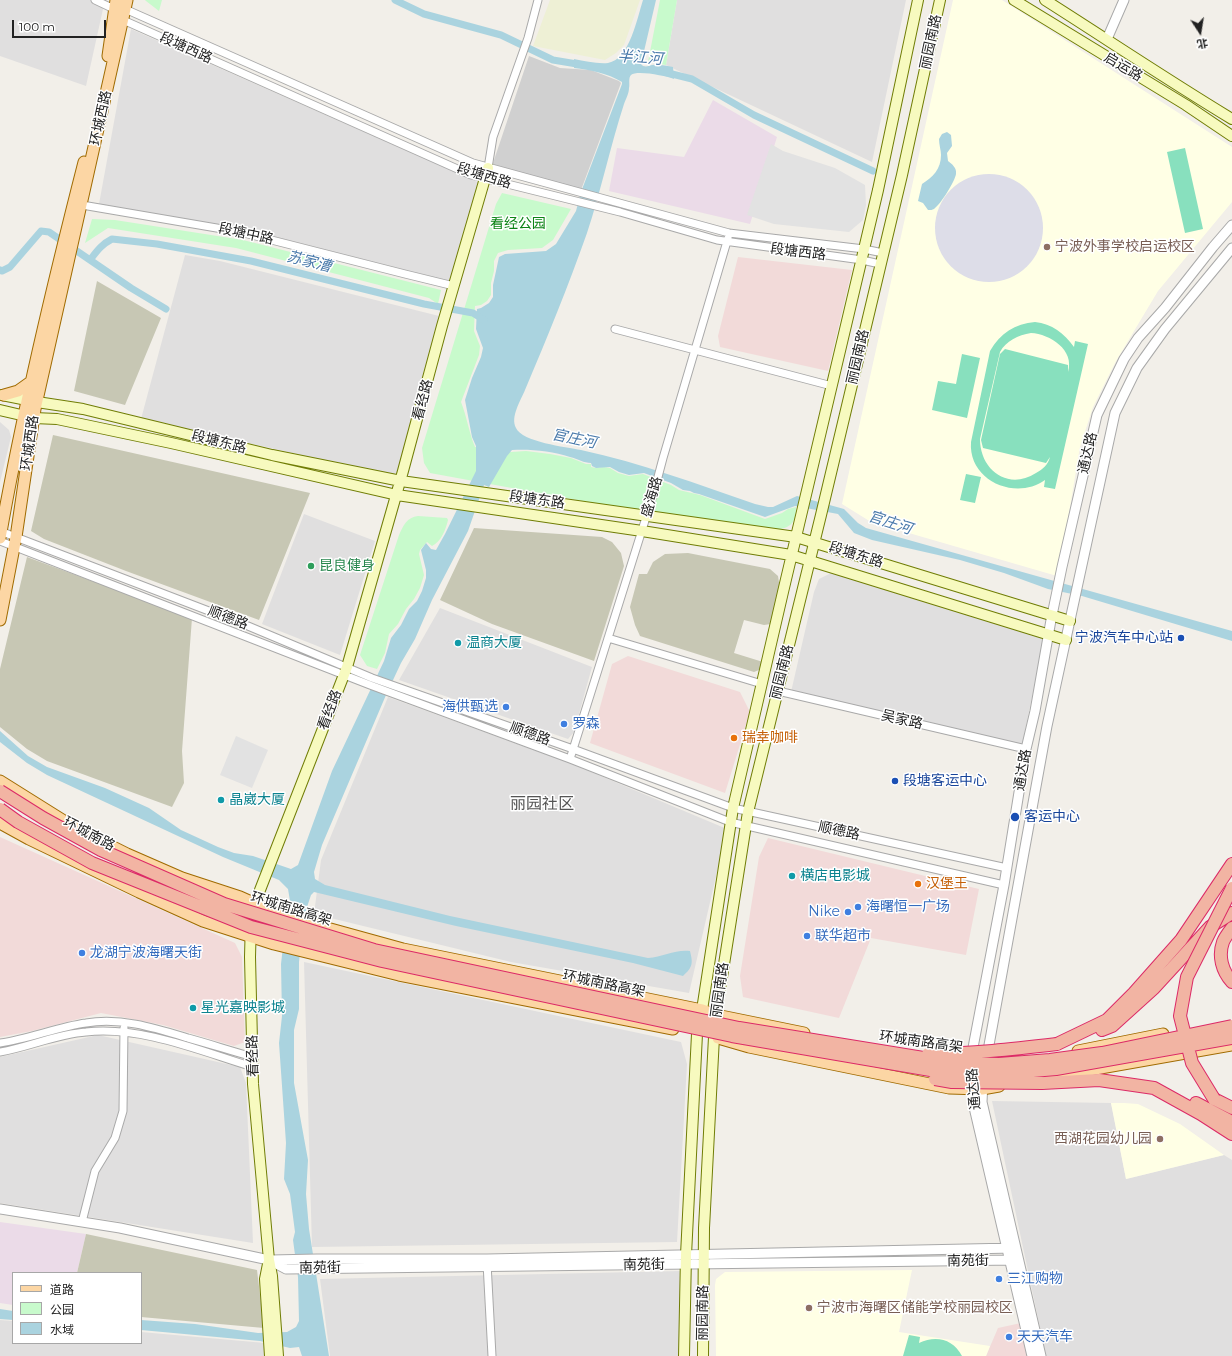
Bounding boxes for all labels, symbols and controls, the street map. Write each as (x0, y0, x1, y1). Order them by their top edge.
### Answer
scale bar (14, 12, 108, 38)
north arrow (1180, 12, 1220, 52)
street label: 丽园南路 (917, 13, 945, 71)
text: 100 m (19, 19, 55, 34)
street label: 段塘西路 (157, 29, 215, 67)
text: 北 (1196, 36, 1209, 52)
water label: 半江河 (617, 47, 663, 69)
street label: 启运路 (1101, 49, 1145, 85)
street label: 环城西路 (87, 89, 115, 147)
street label: 段塘西路 (455, 160, 513, 192)
park label: 看经公园 (490, 216, 546, 232)
street label: 段塘中路 (217, 220, 275, 248)
place label: 宁波外事学校启运校区 (1055, 239, 1195, 255)
street label: 段塘西路 (769, 240, 827, 264)
marker: 宁波外事学校启运校区 (1042, 242, 1052, 252)
water label: 苏家漕 (285, 248, 333, 276)
street label: 丽园南路 (844, 328, 872, 386)
street label: 看经路 (409, 378, 437, 422)
street label: 环城西路 (18, 414, 42, 472)
water label: 官庄河 (550, 426, 598, 452)
street label: 段塘东路 (190, 427, 248, 457)
street label: 通达路 (1075, 431, 1101, 475)
street label: 盛海路 (638, 474, 666, 520)
street label: 段塘东路 (508, 488, 566, 512)
water label: 官庄河 (866, 507, 914, 539)
street label: 段塘东路 (827, 539, 885, 571)
place label: 昆良健身 (319, 558, 375, 574)
marker: 昆良健身 (306, 561, 316, 571)
street label: 顺德路 (205, 603, 251, 633)
place label: 宁波汽车中心站 (1075, 630, 1173, 646)
marker: 宁波汽车中心站 (1176, 633, 1186, 643)
place label: 温商大厦 (466, 635, 522, 651)
marker: 温商大厦 (453, 638, 463, 648)
street label: 丽园南路 (767, 643, 797, 701)
street label: 看经路 (315, 687, 345, 733)
place label: 海供甄选 (442, 699, 498, 715)
marker: 海供甄选 (501, 702, 511, 712)
street label: 吴家路 (880, 707, 924, 733)
place label: 罗森 (572, 716, 600, 732)
street label: 顺德路 (507, 719, 553, 749)
marker: 罗森 (559, 719, 569, 729)
place label: 瑞幸咖啡 (742, 730, 798, 746)
marker: 瑞幸咖啡 (729, 733, 739, 743)
street label: 通达路 (1011, 748, 1035, 792)
place label: 段塘客运中心 (903, 773, 987, 789)
marker: 段塘客运中心 (890, 776, 900, 786)
place label: 晶崴大厦 (229, 792, 285, 808)
district label: 丽园社区 (510, 794, 574, 814)
marker: 晶崴大厦 (216, 795, 226, 805)
place label: 客运中心 (1024, 809, 1080, 825)
marker: 客运中心 (1009, 811, 1021, 823)
street label: 环城南路 (60, 813, 118, 855)
street label: 顺德路 (817, 818, 861, 844)
place label: 横店电影城 (800, 868, 870, 884)
marker: 横店电影城 (787, 871, 797, 881)
place label: 汉堡王 (926, 876, 968, 892)
marker: 汉堡王 (913, 879, 923, 889)
street label: 环城南路高架 (248, 889, 334, 929)
place label: 海曙恒一广场 (866, 899, 950, 915)
marker: 海曙恒一广场 (853, 902, 863, 912)
place label: Nike (808, 904, 840, 920)
marker: Nike (843, 907, 853, 917)
place label: 联华超市 (815, 928, 871, 944)
marker: 联华超市 (802, 931, 812, 941)
place label: 龙湖宁波海曙天街 (90, 945, 202, 961)
marker: 龙湖宁波海曙天街 (77, 948, 87, 958)
street label: 丽园南路 (708, 961, 732, 1019)
street label: 环城南路高架 (561, 967, 647, 1001)
place label: 星光嘉映影城 (201, 1000, 285, 1016)
marker: 星光嘉映影城 (188, 1003, 198, 1013)
street label: 环城南路高架 (878, 1028, 964, 1056)
street label: 看经路 (244, 1035, 262, 1077)
street label: 通达路 (964, 1067, 984, 1111)
place label: 西湖花园幼儿园 (1054, 1131, 1152, 1147)
marker: 西湖花园幼儿园 (1155, 1134, 1165, 1144)
street label: 南苑街 (947, 1252, 989, 1270)
street label: 南苑街 (623, 1256, 665, 1274)
street label: 南苑街 (299, 1259, 341, 1277)
place label: 三江购物 (1007, 1271, 1063, 1287)
legend (12, 1272, 142, 1344)
marker: 三江购物 (994, 1274, 1004, 1284)
text: 道路 (50, 1282, 74, 1297)
street label: 丽园南路 (694, 1285, 712, 1341)
place label: 宁波市海曙区储能学校丽园校区 (817, 1300, 1013, 1316)
text: 公园 (50, 1302, 74, 1317)
marker: 宁波市海曙区储能学校丽园校区 (804, 1303, 814, 1313)
text: 水域 (50, 1322, 74, 1337)
place label: 天天汽车 (1017, 1329, 1073, 1345)
marker: 天天汽车 (1004, 1332, 1014, 1342)

